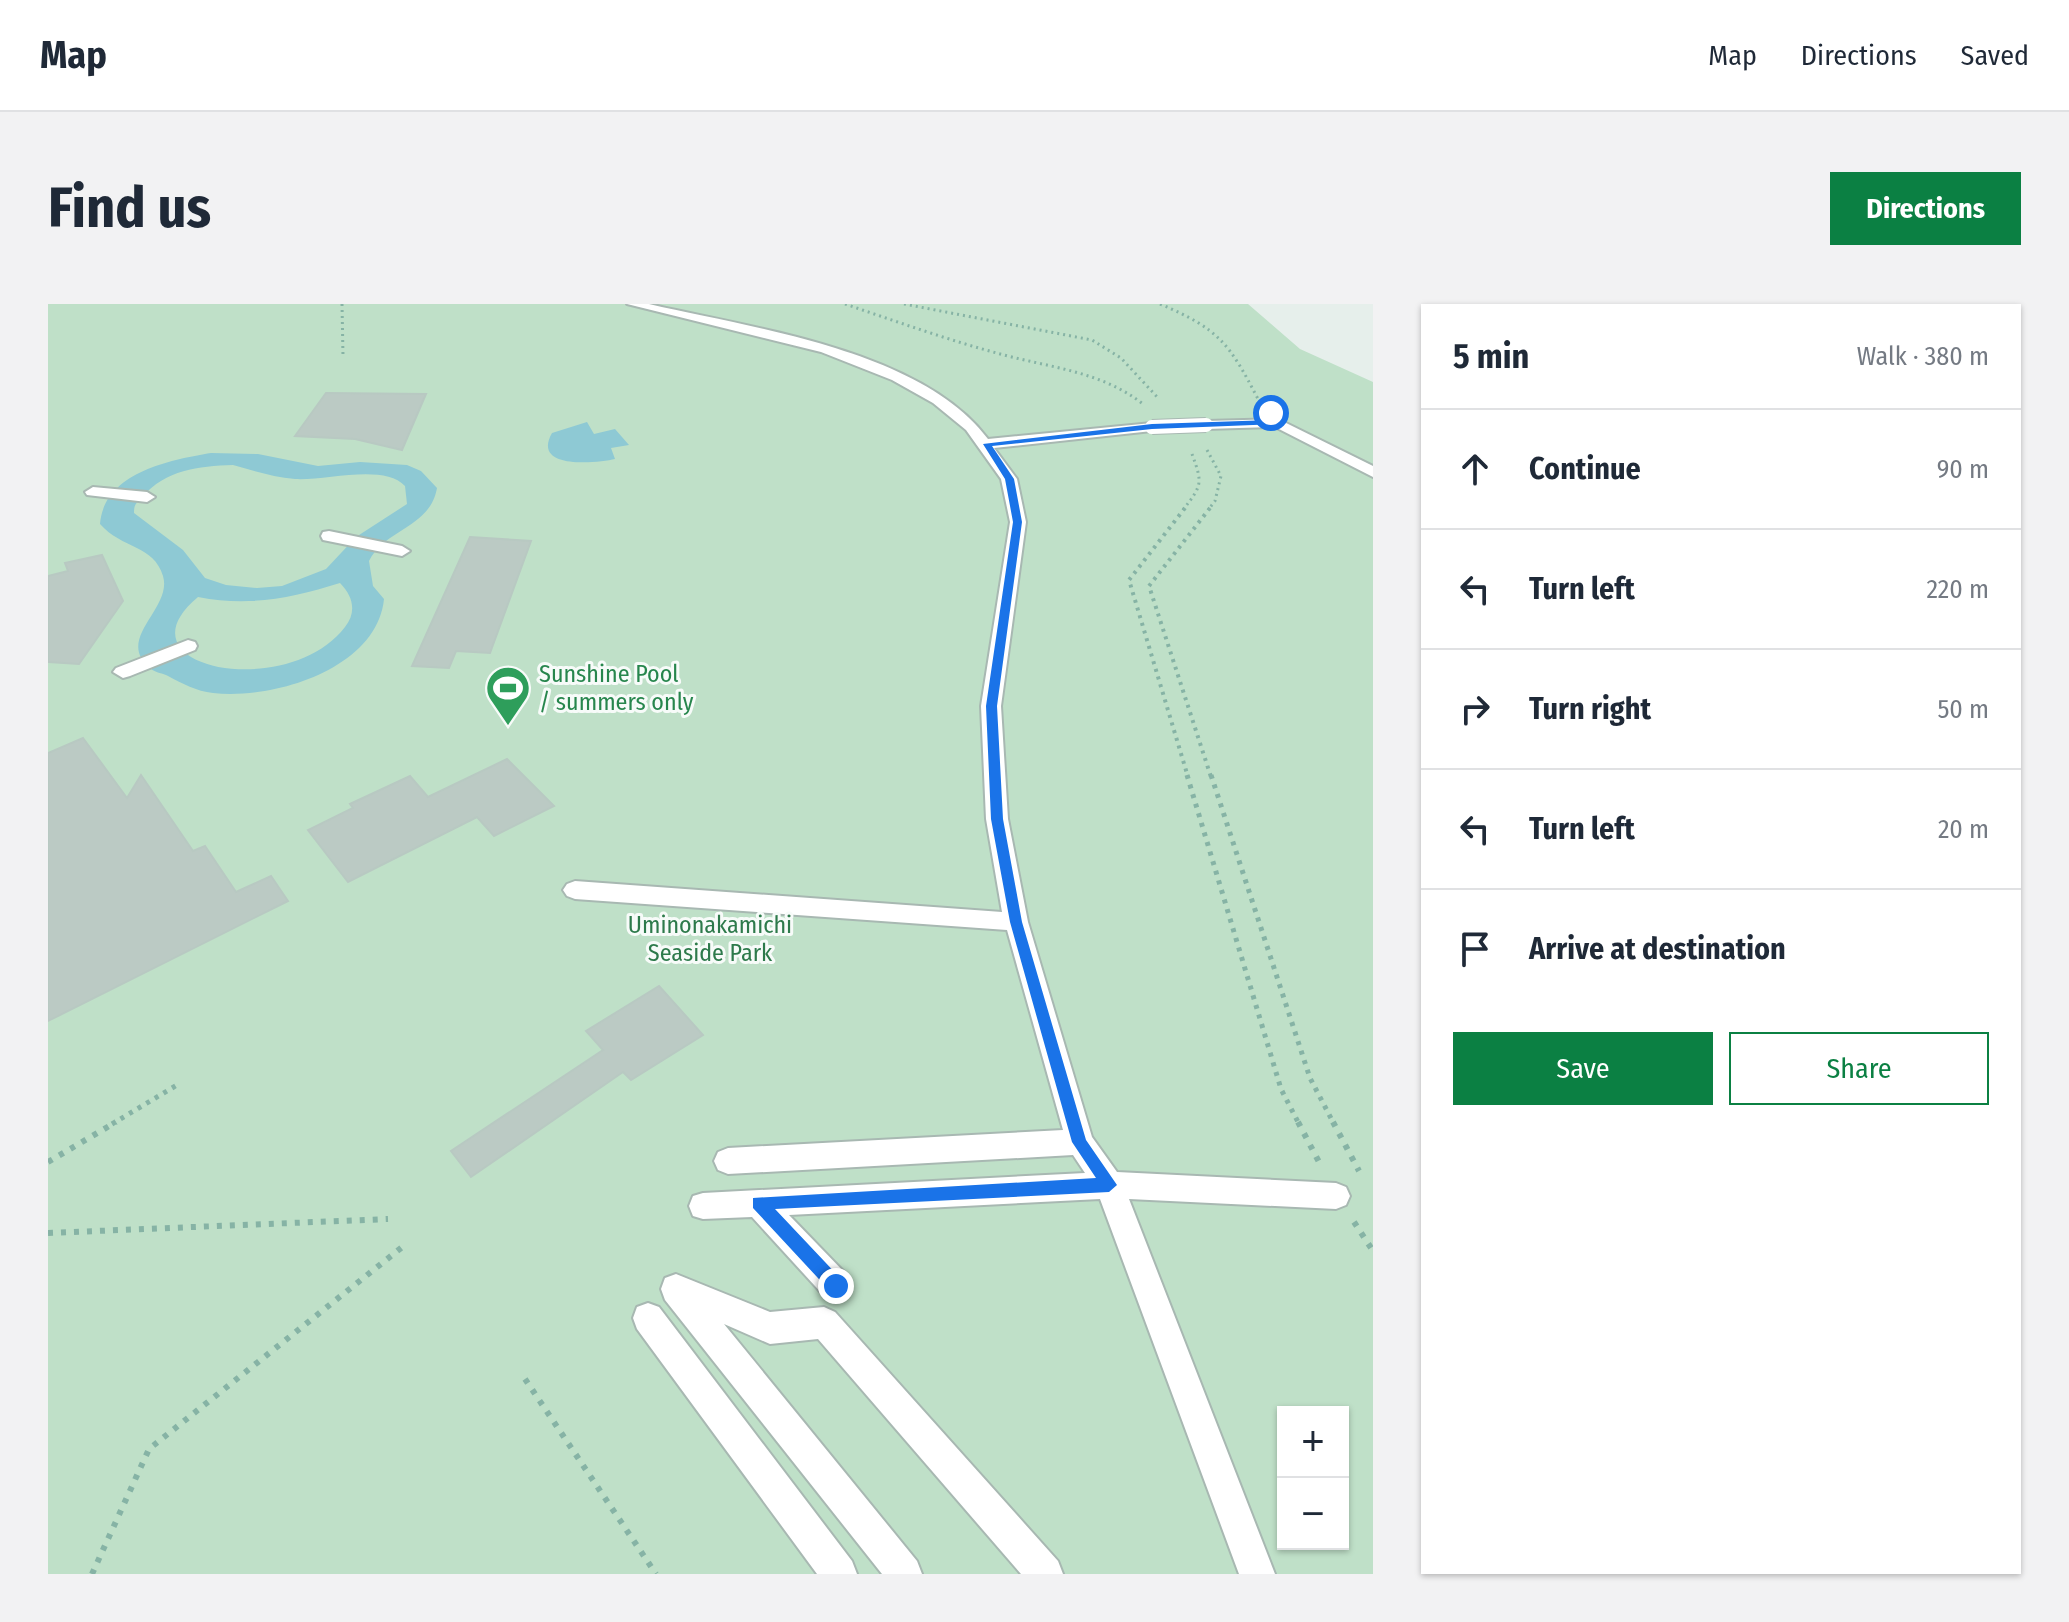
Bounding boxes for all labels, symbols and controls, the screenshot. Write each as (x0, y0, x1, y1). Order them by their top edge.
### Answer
text: Map (40, 32, 107, 78)
text: Map (1708, 39, 1757, 72)
text: Directions (1801, 39, 1917, 72)
text: Saved (1961, 39, 2029, 72)
button: Directions (1830, 172, 2021, 245)
text: Find us (48, 175, 211, 242)
text: 5 min (1453, 336, 1529, 377)
text: Walk · 380 m (1857, 341, 1989, 372)
route start (1253, 395, 1289, 431)
icon: ahead (1453, 447, 1497, 491)
text: Continue (1529, 451, 1641, 487)
text: 90 m (1937, 454, 1989, 485)
icon: left (1453, 567, 1497, 611)
text: Turn left (1529, 571, 1635, 607)
text: 220 m (1926, 574, 1989, 605)
place label: Sunshine Pool / summers only (539, 660, 694, 716)
sports icon: Sunshine Pool / summers only (484, 664, 532, 727)
icon: right (1453, 687, 1497, 731)
text: Turn right (1529, 691, 1651, 727)
text: 50 m (1937, 694, 1989, 725)
icon: left (1453, 807, 1497, 851)
text: Turn left (1529, 811, 1635, 847)
text: 20 m (1938, 814, 1989, 845)
park label: Uminonakamichi Seaside Park (628, 911, 792, 967)
icon: arrive (1453, 927, 1497, 971)
text: Arrive at destination (1529, 931, 1786, 967)
button: Save (1453, 1032, 1713, 1105)
button: Share (1729, 1032, 1989, 1105)
route end (818, 1268, 854, 1304)
map controls (1277, 1406, 1349, 1550)
button: + (1277, 1406, 1349, 1478)
button: − (1277, 1478, 1349, 1550)

